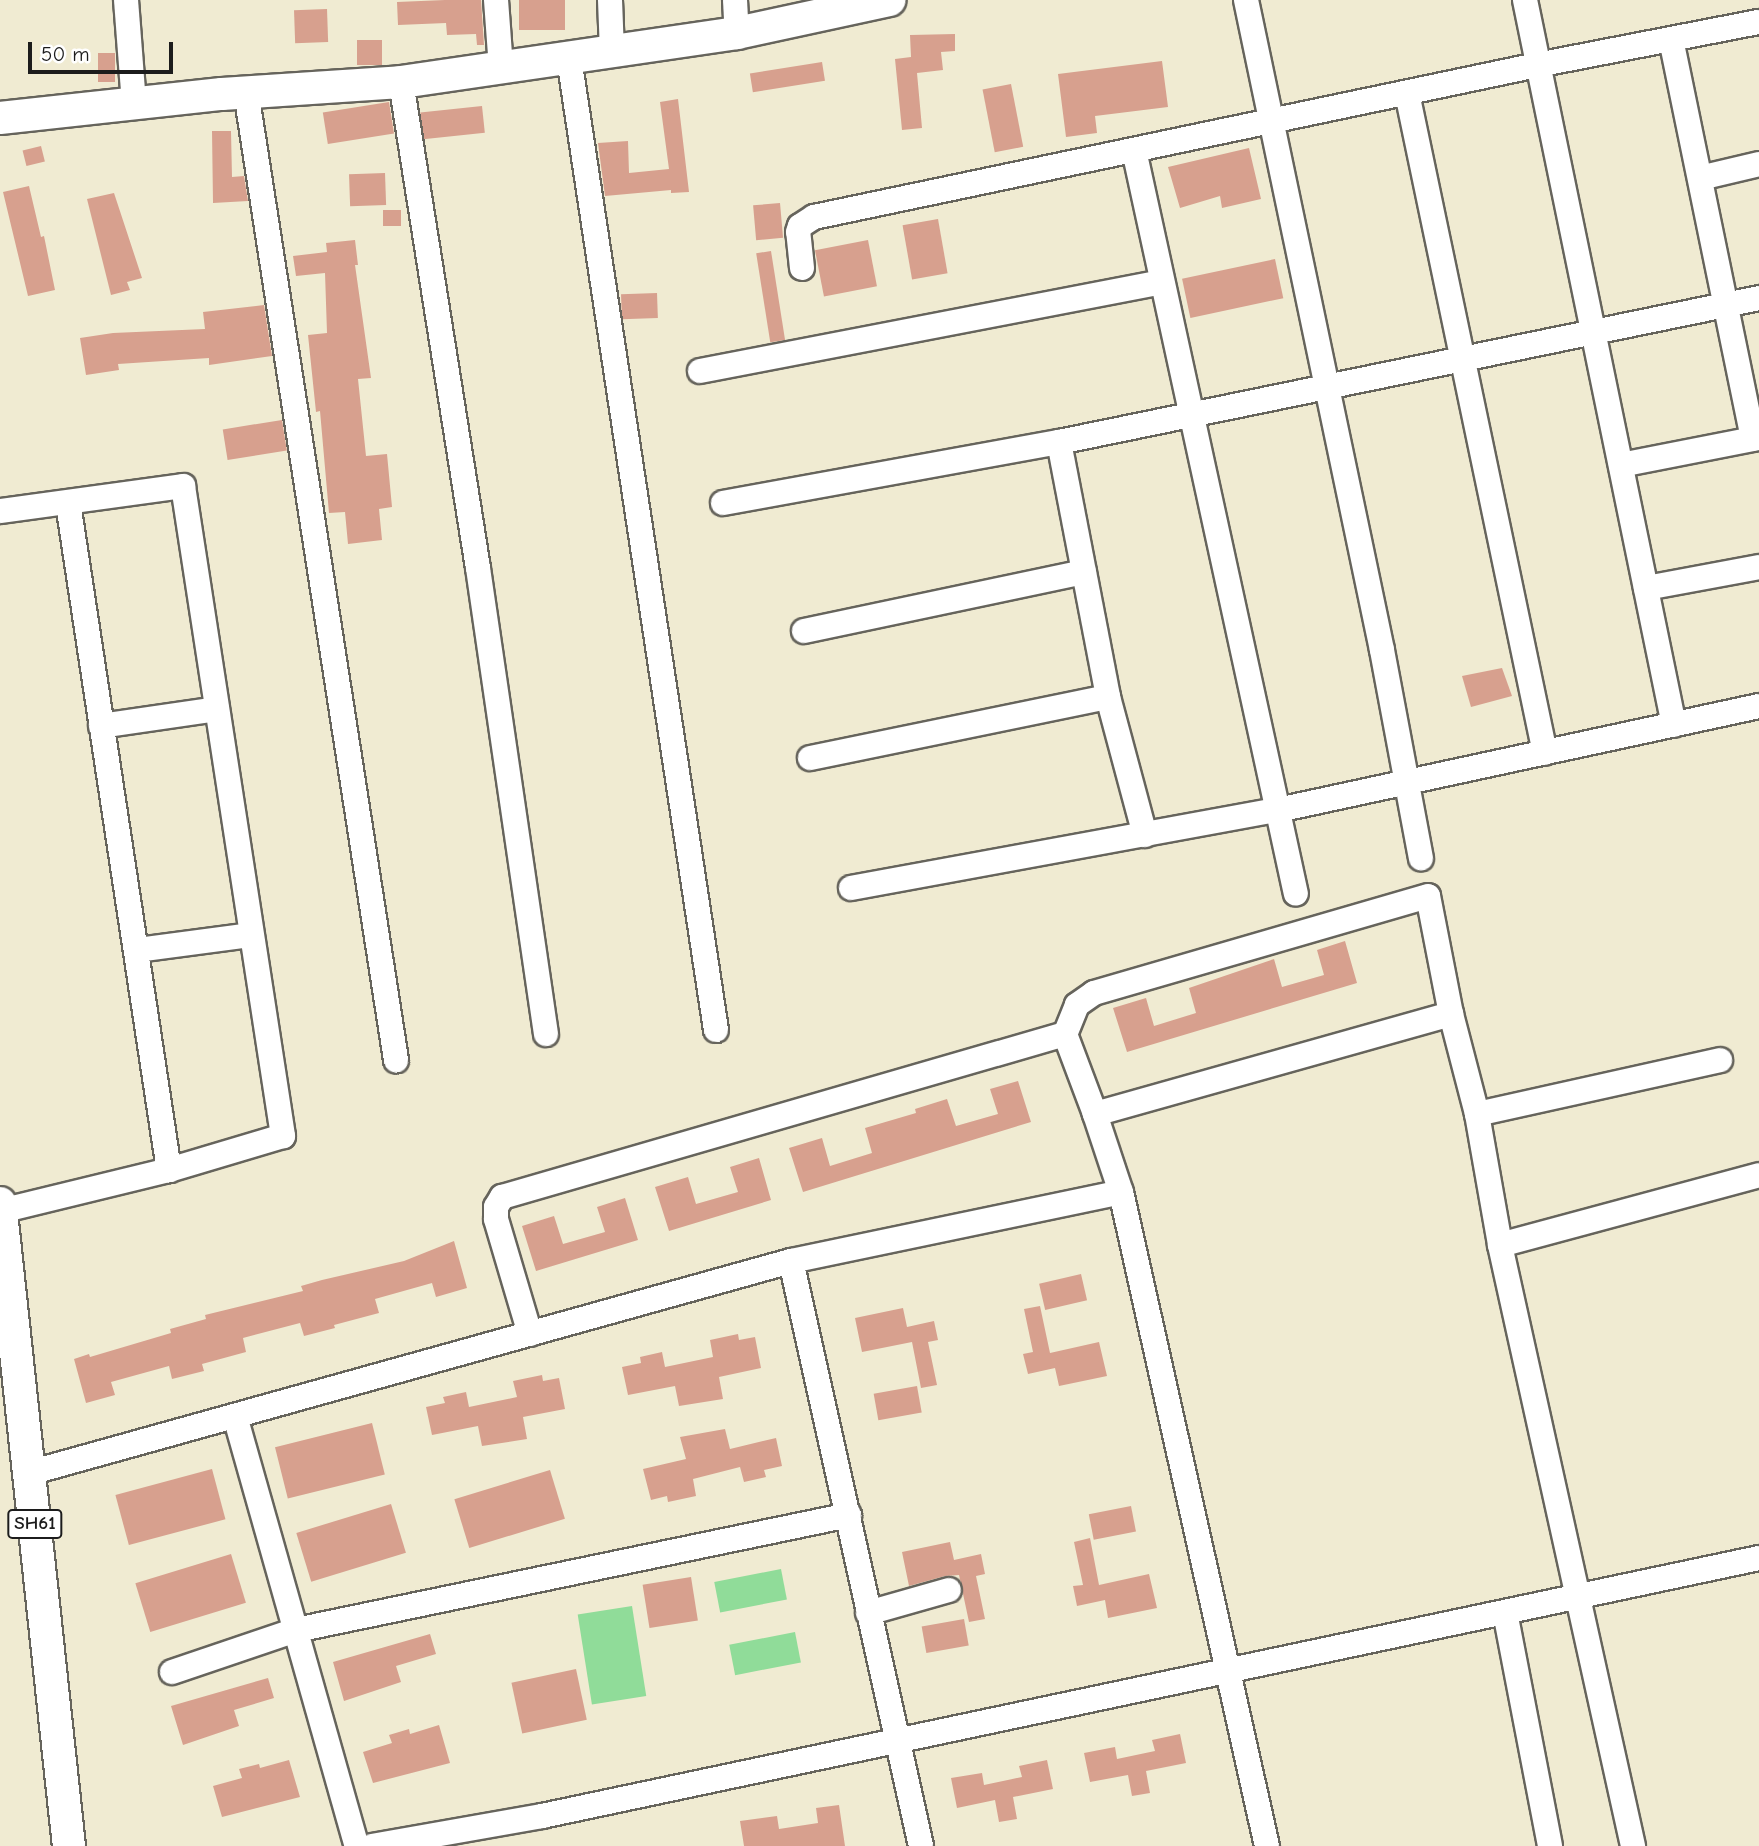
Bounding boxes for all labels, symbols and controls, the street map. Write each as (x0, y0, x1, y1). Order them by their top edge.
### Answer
scale bar (32, 28, 177, 72)
text: 50 m (41, 42, 90, 66)
road number: SH61 (7, 1508, 63, 1540)

